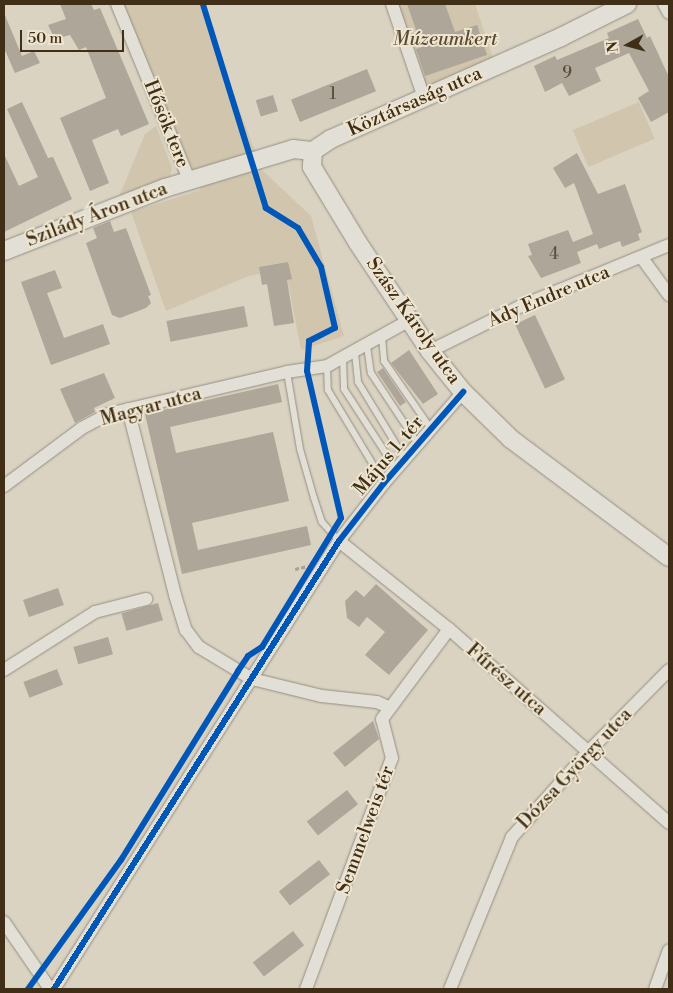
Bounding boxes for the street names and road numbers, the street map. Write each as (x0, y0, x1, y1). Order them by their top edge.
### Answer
street label: Köztársaság utca (344, 62, 486, 142)
street label: Hősök tere (138, 77, 194, 171)
street label: Szilády Áron utca (23, 178, 171, 252)
street label: Szász Károly utca (361, 253, 465, 389)
street label: Ady Endre utca (485, 261, 613, 333)
street label: Magyar utca (98, 383, 204, 431)
street label: Május 1. tér (349, 412, 429, 500)
street label: Fűrész utca (461, 639, 551, 721)
street label: Dózsa György utca (513, 704, 637, 834)
street label: Semmelweis tér (332, 763, 400, 897)

